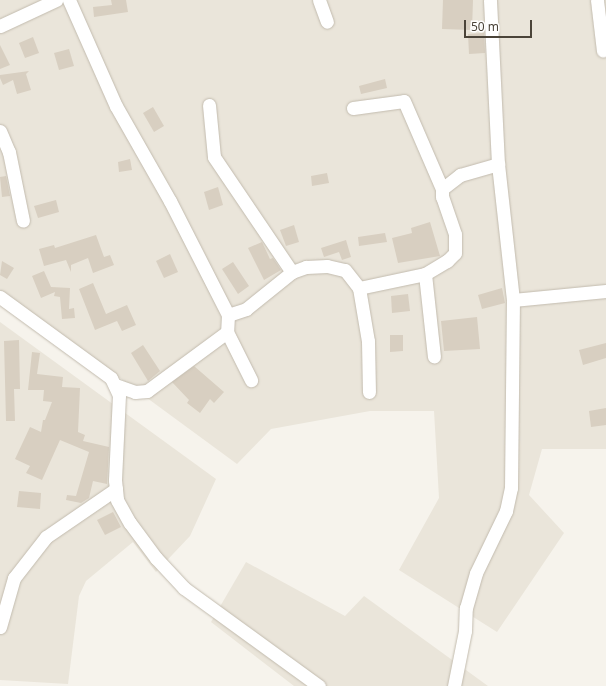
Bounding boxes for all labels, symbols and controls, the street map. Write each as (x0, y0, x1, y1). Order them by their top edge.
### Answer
scale bar (466, 12, 534, 38)
text: 50 m (471, 18, 499, 35)

